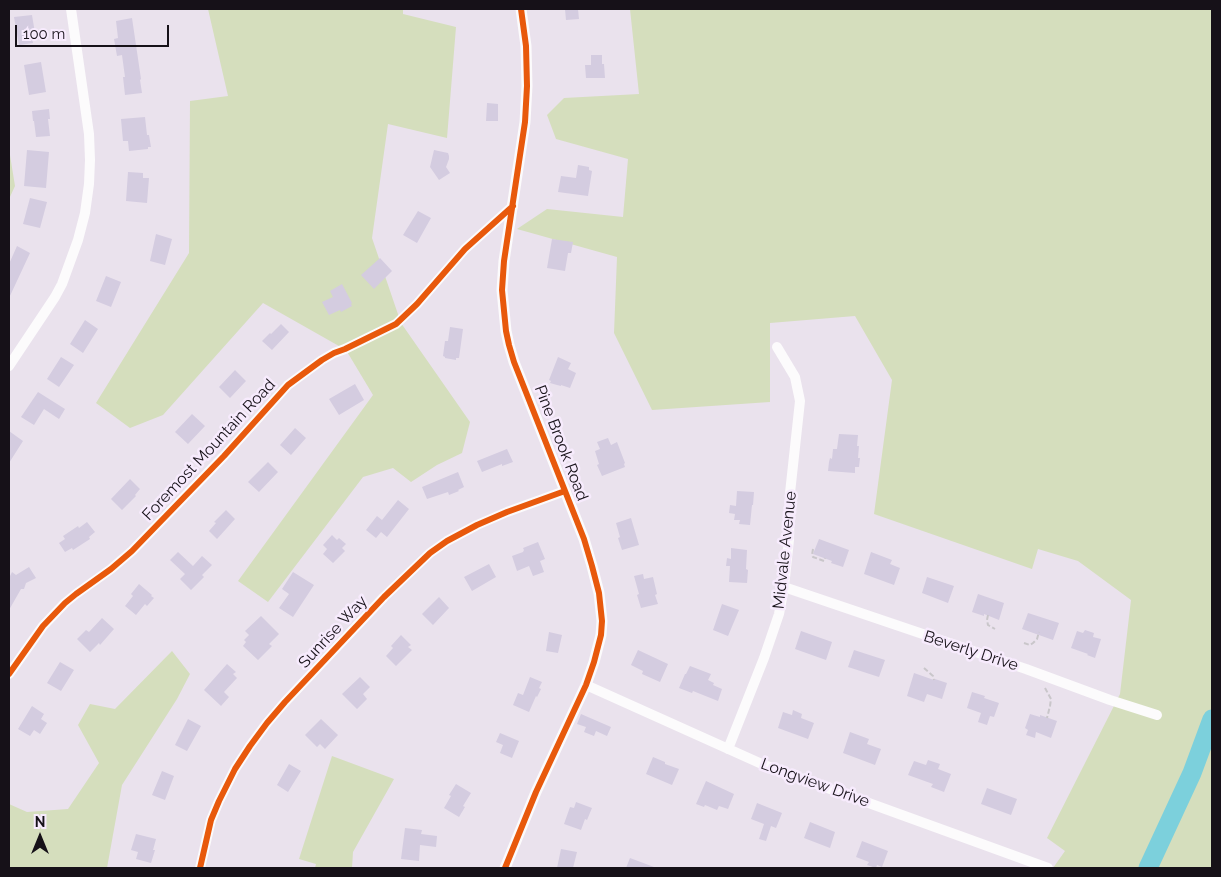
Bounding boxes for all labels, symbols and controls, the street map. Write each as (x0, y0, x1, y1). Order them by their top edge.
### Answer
scale bar (18, 15, 171, 47)
text: 100 m (23, 25, 65, 43)
street label: Foremost Mountain Road (139, 375, 279, 525)
street label: Pine Brook Road (530, 383, 592, 503)
street label: Midvale Avenue (769, 490, 801, 610)
street label: Sunrise Way (295, 592, 371, 672)
street label: Beverly Drive (921, 627, 1021, 675)
street label: Longview Drive (758, 754, 872, 812)
north arrow (15, 812, 65, 862)
text: N (35, 814, 45, 830)

